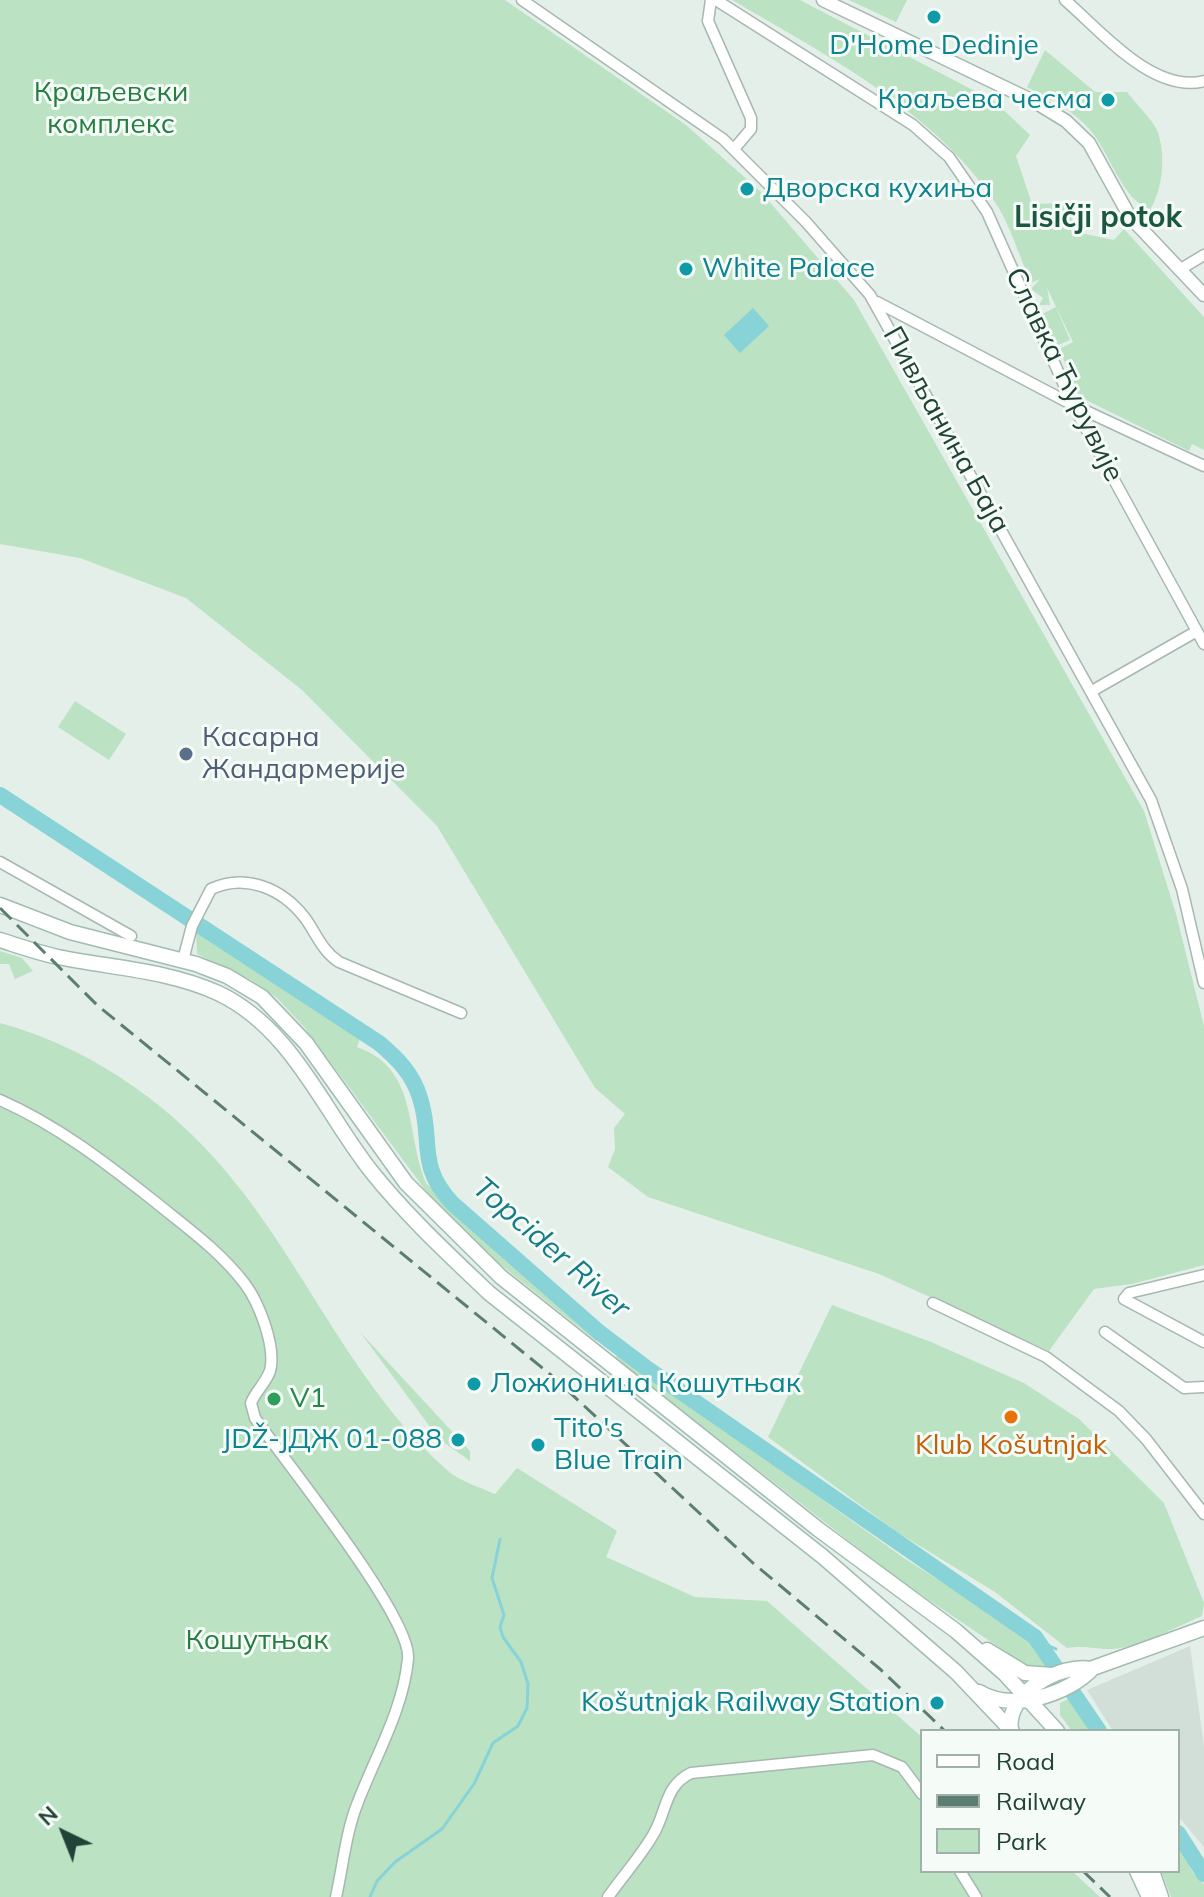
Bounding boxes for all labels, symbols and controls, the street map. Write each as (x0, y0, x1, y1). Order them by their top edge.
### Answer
marker: D'Home Dedinje (925, 8, 943, 26)
place label: D'Home Dedinje (829, 29, 1039, 63)
park label: Краљевски комплекс (34, 76, 188, 142)
place label: Краљева чесма (878, 83, 1092, 117)
marker: Краљева чесма (1099, 91, 1117, 109)
place label: Дворска кухиња (763, 172, 992, 206)
marker: Дворска кухиња (738, 180, 756, 198)
district label: Lisičji potok (1014, 200, 1182, 236)
place label: White Palace (702, 252, 875, 286)
marker: White Palace (677, 260, 695, 278)
street label: Славка Ћурувије (998, 263, 1130, 487)
street label: Пивљанина Баја (875, 321, 1017, 539)
place label: Касарна Жандармерије (202, 721, 405, 787)
marker: Касарна Жандармерије (177, 745, 195, 763)
water label: Topcider River (465, 1170, 637, 1326)
place label: Ложионица Кошутњак (490, 1367, 801, 1401)
marker: Ложионица Кошутњак (465, 1375, 483, 1393)
place label: V1 (290, 1382, 326, 1416)
marker: V1 (265, 1390, 283, 1408)
marker: Klub Košutnjak (1002, 1408, 1020, 1426)
place label: Tito's Blue Train (554, 1412, 683, 1478)
place label: JDŽ-JДЖ 01-088 (222, 1423, 442, 1457)
place label: Klub Košutnjak (915, 1429, 1107, 1463)
marker: JDŽ-JДЖ 01-088 (449, 1431, 467, 1449)
marker: Tito's Blue Train (529, 1436, 547, 1454)
park label: Кошутњак (186, 1624, 328, 1658)
place label: Košutnjak Railway Station (581, 1686, 921, 1720)
marker: Košutnjak Railway Station (928, 1694, 946, 1712)
legend (920, 1729, 1180, 1873)
text: Road (996, 1746, 1055, 1776)
text: Railway (996, 1786, 1086, 1816)
north arrow (24, 1793, 104, 1873)
text: N (32, 1800, 63, 1831)
text: Park (996, 1826, 1047, 1856)

